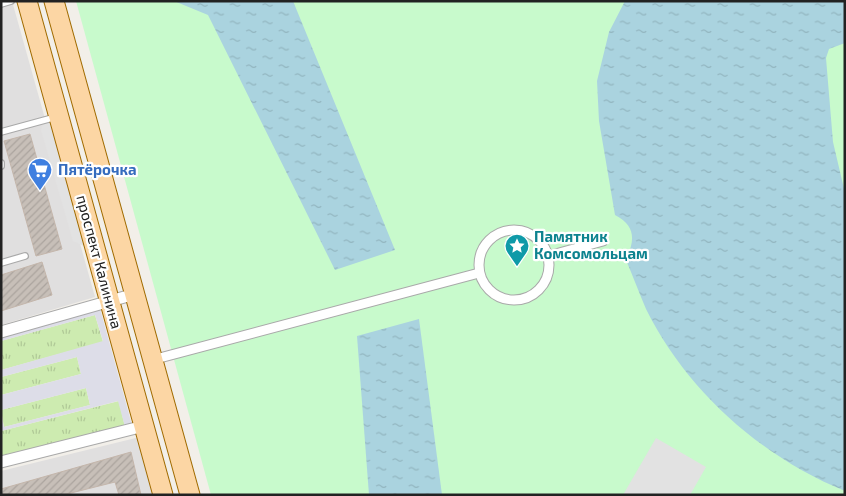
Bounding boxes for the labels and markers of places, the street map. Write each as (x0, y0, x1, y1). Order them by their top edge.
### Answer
supermarket icon: Пятёрочка (27, 157, 53, 191)
place label: Пятёрочка (58, 160, 137, 178)
place label: Памятник Комсомольцам (534, 227, 648, 262)
place icon: Памятник Комсомольцам (504, 233, 530, 267)

